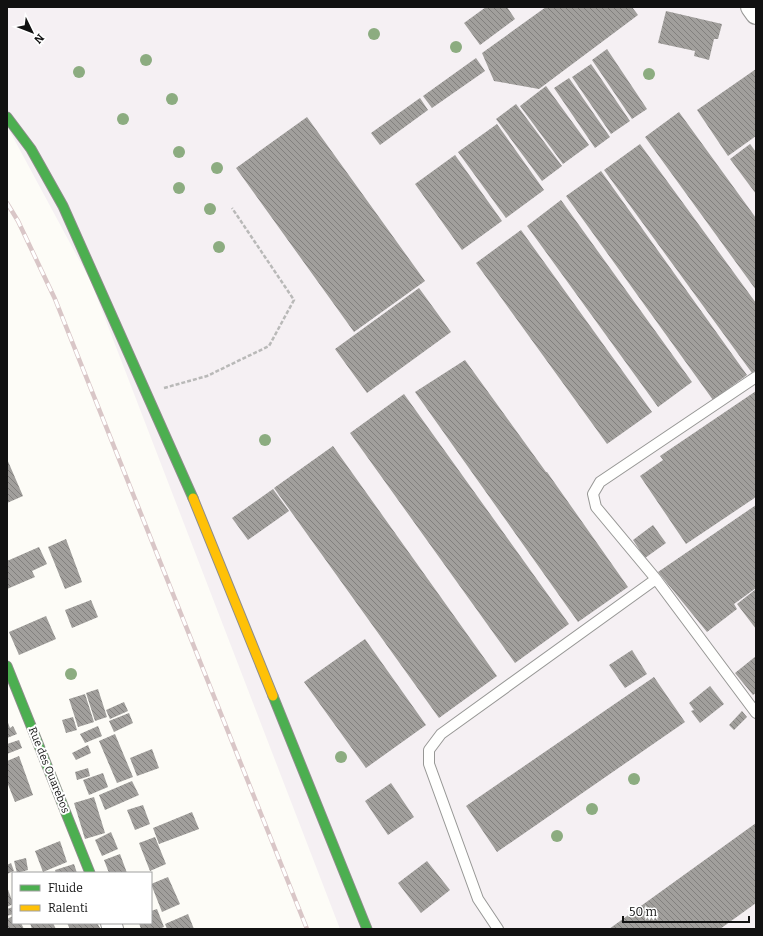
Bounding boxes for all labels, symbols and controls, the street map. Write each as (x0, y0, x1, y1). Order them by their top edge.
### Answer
north arrow (12, 12, 52, 52)
text: N (31, 31, 47, 46)
street label: Rue des Ouarebos (26, 725, 72, 815)
legend (12, 872, 152, 924)
text: Fluide (48, 881, 83, 895)
scale bar (623, 898, 749, 924)
text: Ralenti (48, 901, 88, 915)
text: 50 m (629, 905, 658, 919)

